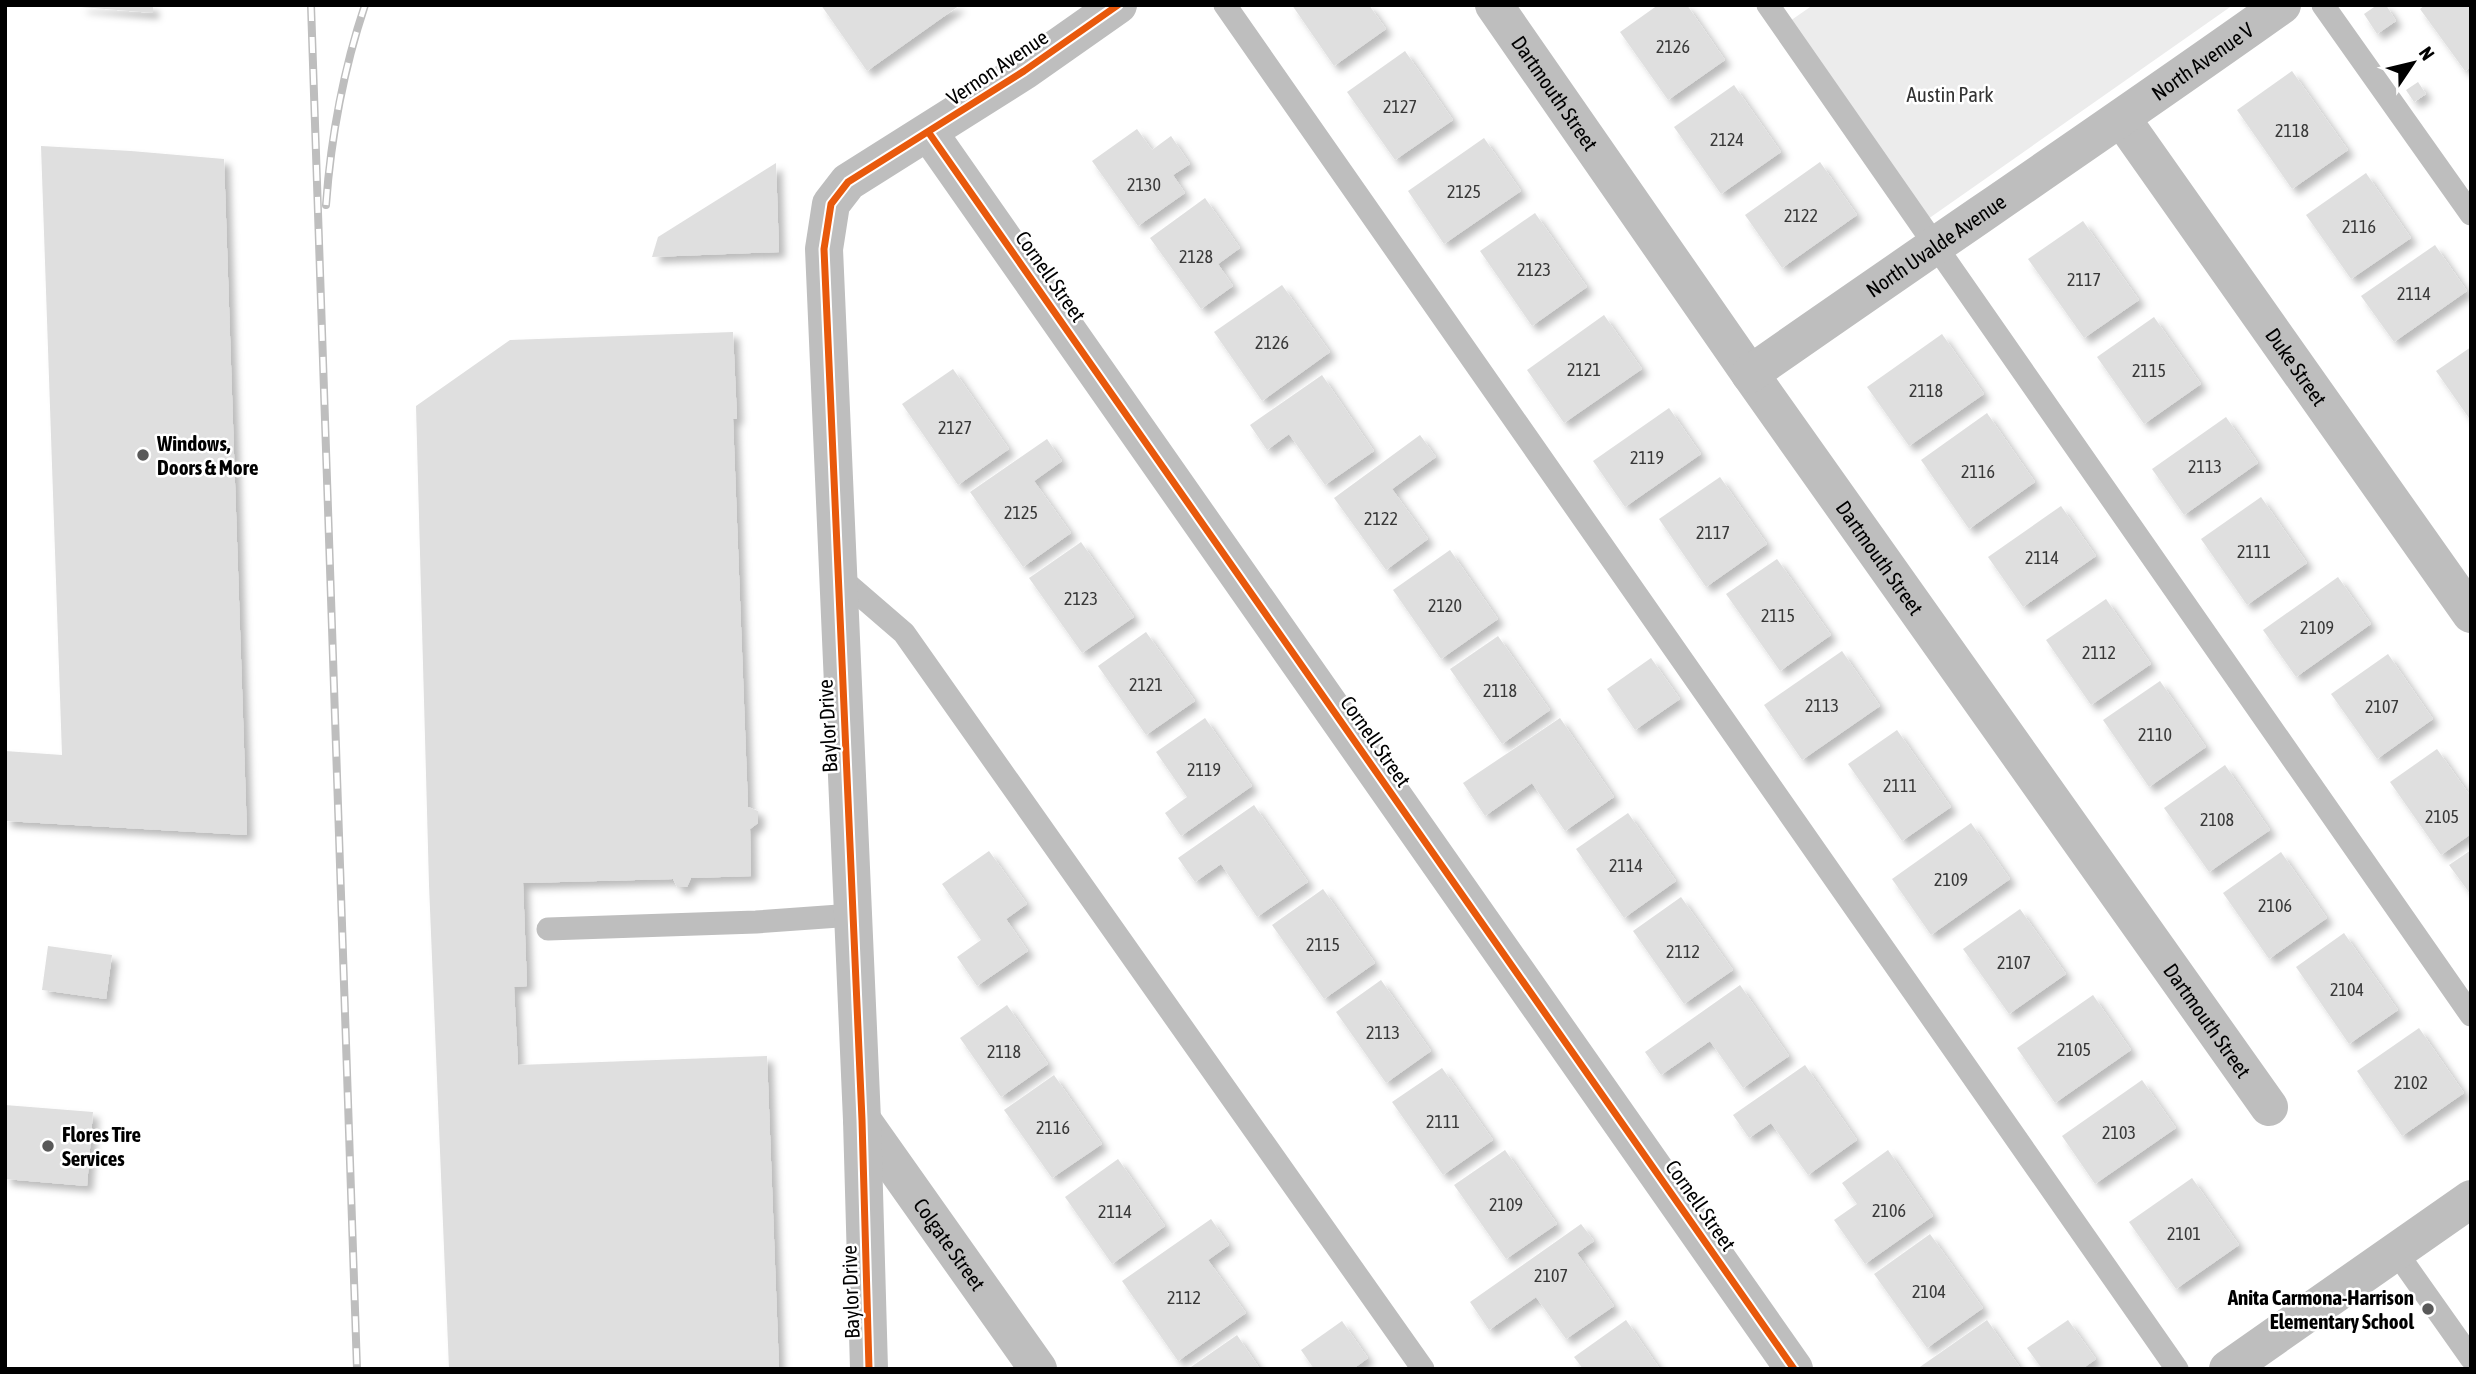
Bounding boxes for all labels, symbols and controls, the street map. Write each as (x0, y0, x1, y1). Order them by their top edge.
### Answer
street label: North Avenue V (2147, 17, 2258, 105)
street label: Vernon Avenue (942, 24, 1052, 110)
north arrow (2378, 28, 2448, 98)
street label: Dartmouth Street (1507, 31, 1603, 155)
house number: 2126 (1656, 36, 1690, 57)
text: N (2415, 42, 2439, 64)
park label: Austin Park (1907, 82, 1993, 106)
house number: 2127 (1383, 96, 1417, 117)
house number: 2118 (2275, 120, 2309, 141)
house number: 2124 (1710, 129, 1744, 150)
house number: 2130 (1127, 174, 1161, 195)
house number: 2125 (1447, 181, 1481, 202)
street label: North Uvalde Avenue (1861, 189, 2010, 302)
house number: 2122 (1784, 205, 1818, 226)
house number: 2116 (2342, 216, 2376, 237)
street label: Cornell Street (1011, 226, 1091, 326)
house number: 2128 (1179, 246, 1213, 267)
house number: 2123 (1517, 259, 1551, 280)
house number: 2117 (2067, 269, 2101, 290)
house number: 2114 (2397, 283, 2431, 304)
street label: Duke Street (2261, 323, 2332, 410)
house number: 2126 (1255, 332, 1289, 353)
house number: 2121 (1567, 359, 1601, 380)
house number: 2115 (2132, 360, 2166, 381)
house number: 2118 (1909, 380, 1943, 401)
house number: 2127 (938, 417, 972, 438)
place label: Windows, Doors & More (156, 431, 258, 479)
marker: Windows, Doors & More (135, 447, 151, 463)
house number: 2119 (1630, 447, 1664, 468)
house number: 2113 (2188, 456, 2222, 477)
house number: 2116 (1961, 461, 1995, 482)
street label: Dartmouth Street (1831, 496, 1928, 619)
house number: 2125 (1004, 502, 1038, 523)
house number: 2122 (1364, 508, 1398, 529)
house number: 2117 (1696, 522, 1730, 543)
house number: 2111 (2237, 541, 2271, 562)
house number: 2114 (2025, 547, 2059, 568)
house number: 2123 (1064, 588, 1098, 609)
house number: 2120 (1428, 595, 1462, 616)
house number: 2115 (1761, 605, 1795, 626)
house number: 2109 (2300, 617, 2334, 638)
house number: 2112 (2082, 642, 2116, 663)
house number: 2121 (1129, 674, 1163, 695)
street label: Baylor Drive (813, 679, 841, 773)
house number: 2118 (1483, 680, 1517, 701)
street label: Cornell Street (1336, 691, 1416, 791)
house number: 2113 (1805, 695, 1839, 716)
house number: 2107 (2365, 696, 2399, 717)
house number: 2110 (2138, 724, 2172, 745)
house number: 2119 (1187, 759, 1221, 780)
house number: 2111 (1883, 775, 1917, 796)
house number: 2105 (2425, 806, 2459, 827)
house number: 2108 (2200, 809, 2234, 830)
house number: 2114 (1609, 855, 1643, 876)
house number: 2109 (1934, 869, 1968, 890)
house number: 2106 (2258, 895, 2292, 916)
house number: 2115 (1306, 934, 1340, 955)
house number: 2112 (1666, 941, 1700, 962)
house number: 2107 (1997, 952, 2031, 973)
street label: Dartmouth Street (2159, 959, 2256, 1082)
house number: 2104 (2330, 979, 2364, 1000)
house number: 2113 (1366, 1022, 1400, 1043)
house number: 2105 (2057, 1039, 2091, 1060)
house number: 2118 (987, 1041, 1021, 1062)
house number: 2102 (2394, 1072, 2428, 1093)
house number: 2111 (1426, 1111, 1460, 1132)
house number: 2116 (1036, 1117, 1070, 1138)
place label: Flores Tire Services (62, 1122, 141, 1170)
house number: 2103 (2102, 1122, 2136, 1143)
marker: Flores Tire Services (40, 1138, 56, 1154)
street label: Cornell Street (1661, 1155, 1741, 1255)
street label: Colgate Street (909, 1193, 991, 1295)
house number: 2109 (1489, 1194, 1523, 1215)
house number: 2106 (1872, 1200, 1906, 1221)
house number: 2114 (1098, 1201, 1132, 1222)
house number: 2101 (2167, 1223, 2201, 1244)
street label: Baylor Drive (836, 1245, 864, 1339)
house number: 2107 (1534, 1265, 1568, 1286)
house number: 2104 (1912, 1281, 1946, 1302)
place label: Anita Carmona-Harrison Elementary School (2227, 1285, 2414, 1333)
house number: 2112 (1167, 1287, 1201, 1308)
marker: Anita Carmona-Harrison Elementary School (2420, 1301, 2436, 1317)

